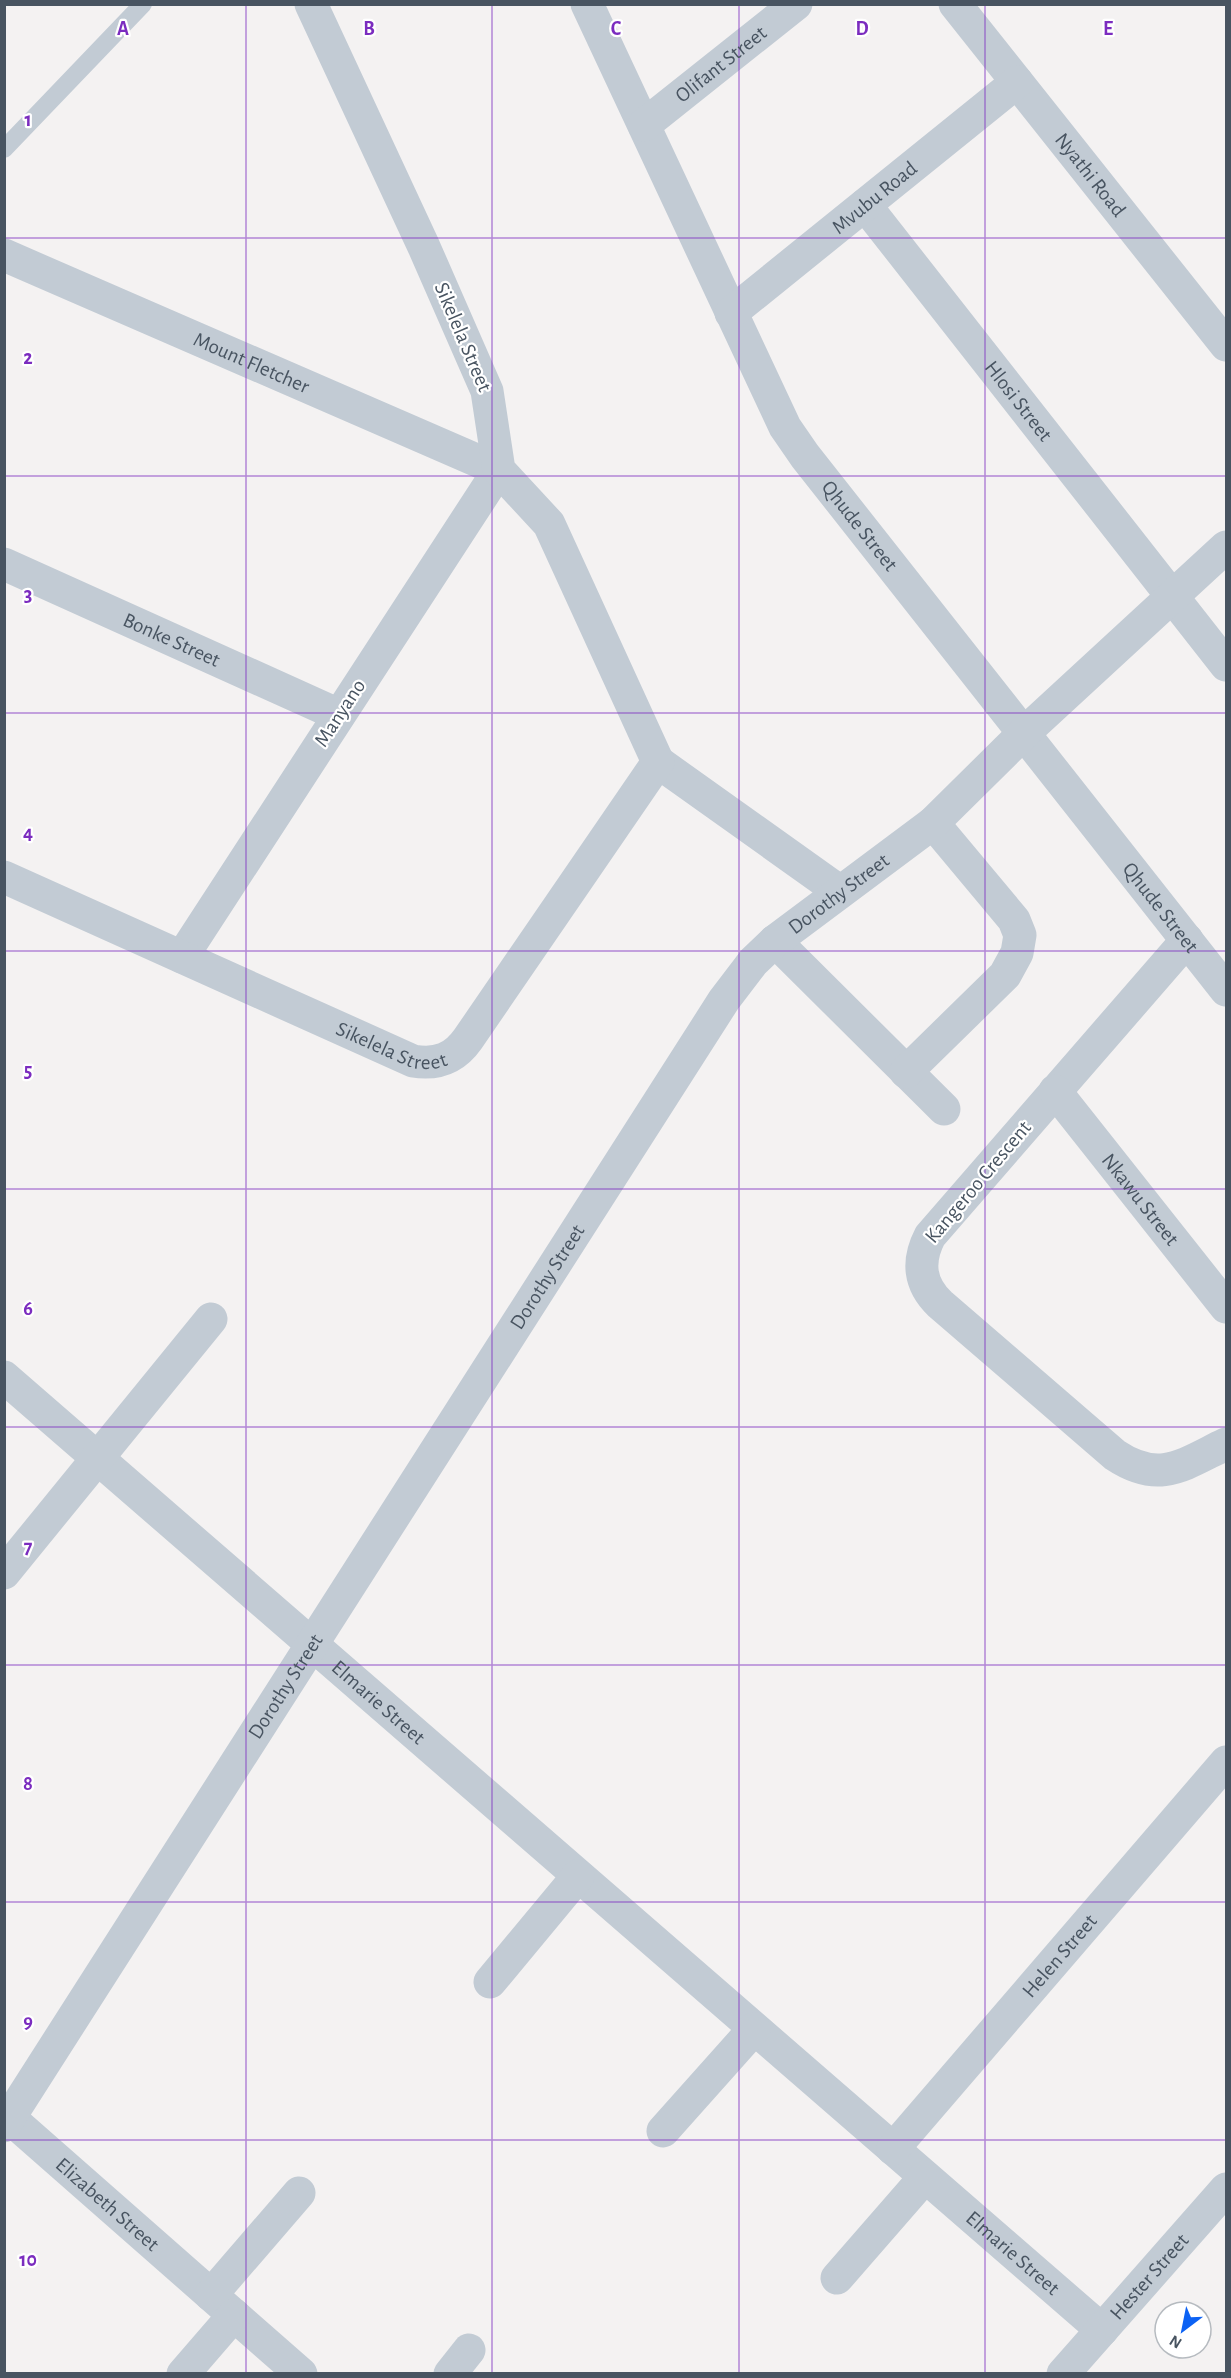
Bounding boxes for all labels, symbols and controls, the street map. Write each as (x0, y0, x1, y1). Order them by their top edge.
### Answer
text: A (117, 19, 129, 39)
text: B (363, 19, 375, 39)
text: C (611, 19, 622, 39)
text: D (855, 19, 869, 39)
text: E (1103, 19, 1113, 39)
street label: Olifant Street (671, 21, 770, 106)
text: 1 (24, 110, 32, 130)
street label: Nyathi Road (1051, 129, 1130, 220)
street label: Mvubu Road (828, 157, 921, 238)
street label: Sikelela Street (431, 279, 496, 395)
street label: Mount Fletcher (191, 328, 313, 397)
text: 2 (23, 348, 33, 368)
street label: Hlosi Street (981, 357, 1057, 445)
street label: Qhude Street (818, 477, 902, 575)
text: 3 (24, 585, 32, 605)
street label: Bonke Street (120, 609, 224, 671)
street label: Manyano (311, 676, 369, 750)
text: 4 (23, 823, 33, 843)
street label: Dorothy Street (784, 849, 893, 938)
street label: Qhude Street (1119, 858, 1203, 957)
street label: Sikelela Street (333, 1017, 450, 1073)
text: 5 (24, 1061, 32, 1081)
street label: Kangeroo Crescent (921, 1117, 1035, 1247)
street label: Nkawu Street (1098, 1149, 1183, 1249)
street label: Dorothy Street (506, 1220, 588, 1333)
text: 6 (23, 1299, 33, 1319)
text: 7 (24, 1537, 33, 1557)
street label: Dorothy Street (244, 1630, 327, 1742)
street label: Elmarie Street (328, 1656, 430, 1748)
text: 8 (23, 1774, 33, 1794)
street label: Helen Street (1018, 1910, 1101, 2001)
text: 9 (23, 2012, 33, 2032)
street label: Elizabeth Street (52, 2153, 164, 2255)
street label: Elmarie Street (962, 2207, 1064, 2299)
street label: Hester Street (1106, 2229, 1192, 2324)
text: 10 (19, 2250, 37, 2270)
north arrow (1153, 2300, 1213, 2360)
text: N (1167, 2332, 1185, 2352)

